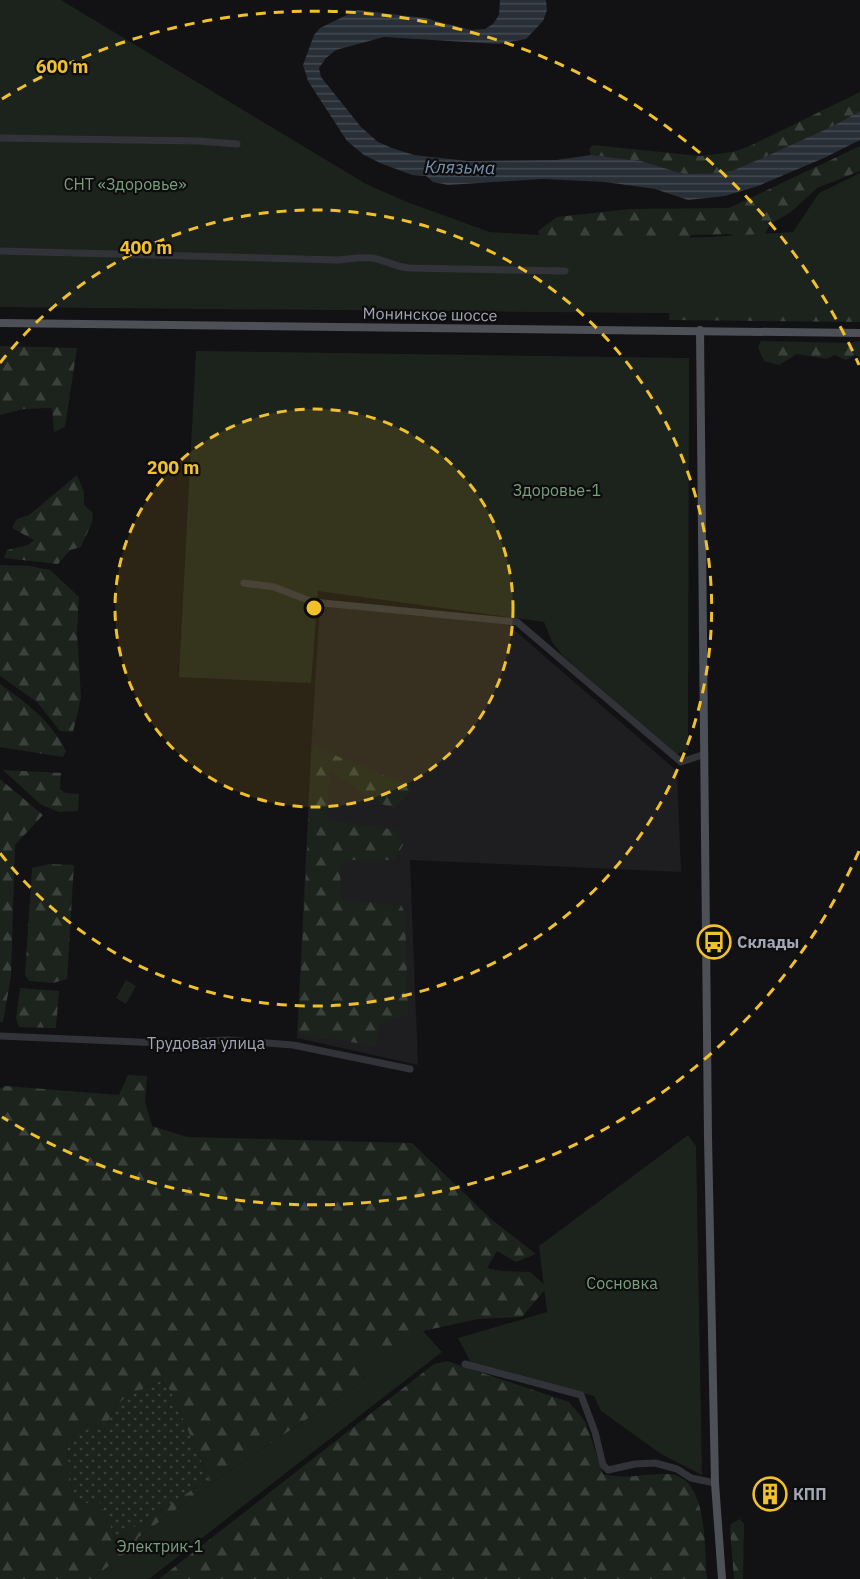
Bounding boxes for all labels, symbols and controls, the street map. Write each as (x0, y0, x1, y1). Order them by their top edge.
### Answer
text: 600 m (36, 55, 88, 78)
water label: Клязьма (424, 155, 496, 179)
park label: СНТ «Здоровье» (64, 174, 186, 194)
text: 400 m (120, 236, 172, 259)
street label: Монинское шоссе (362, 303, 498, 325)
text: 200 m (147, 456, 199, 479)
park label: Здоровье-1 (513, 480, 601, 500)
centre of rings (304, 598, 324, 618)
bus stop icon: Склады (696, 924, 732, 960)
place label: Склады (737, 932, 799, 952)
street label: Трудовая улица (147, 1033, 265, 1053)
park label: Сосновка (586, 1273, 658, 1293)
building icon: КПП (752, 1476, 788, 1512)
place label: КПП (793, 1484, 827, 1504)
park label: Электрик-1 (117, 1536, 203, 1556)

